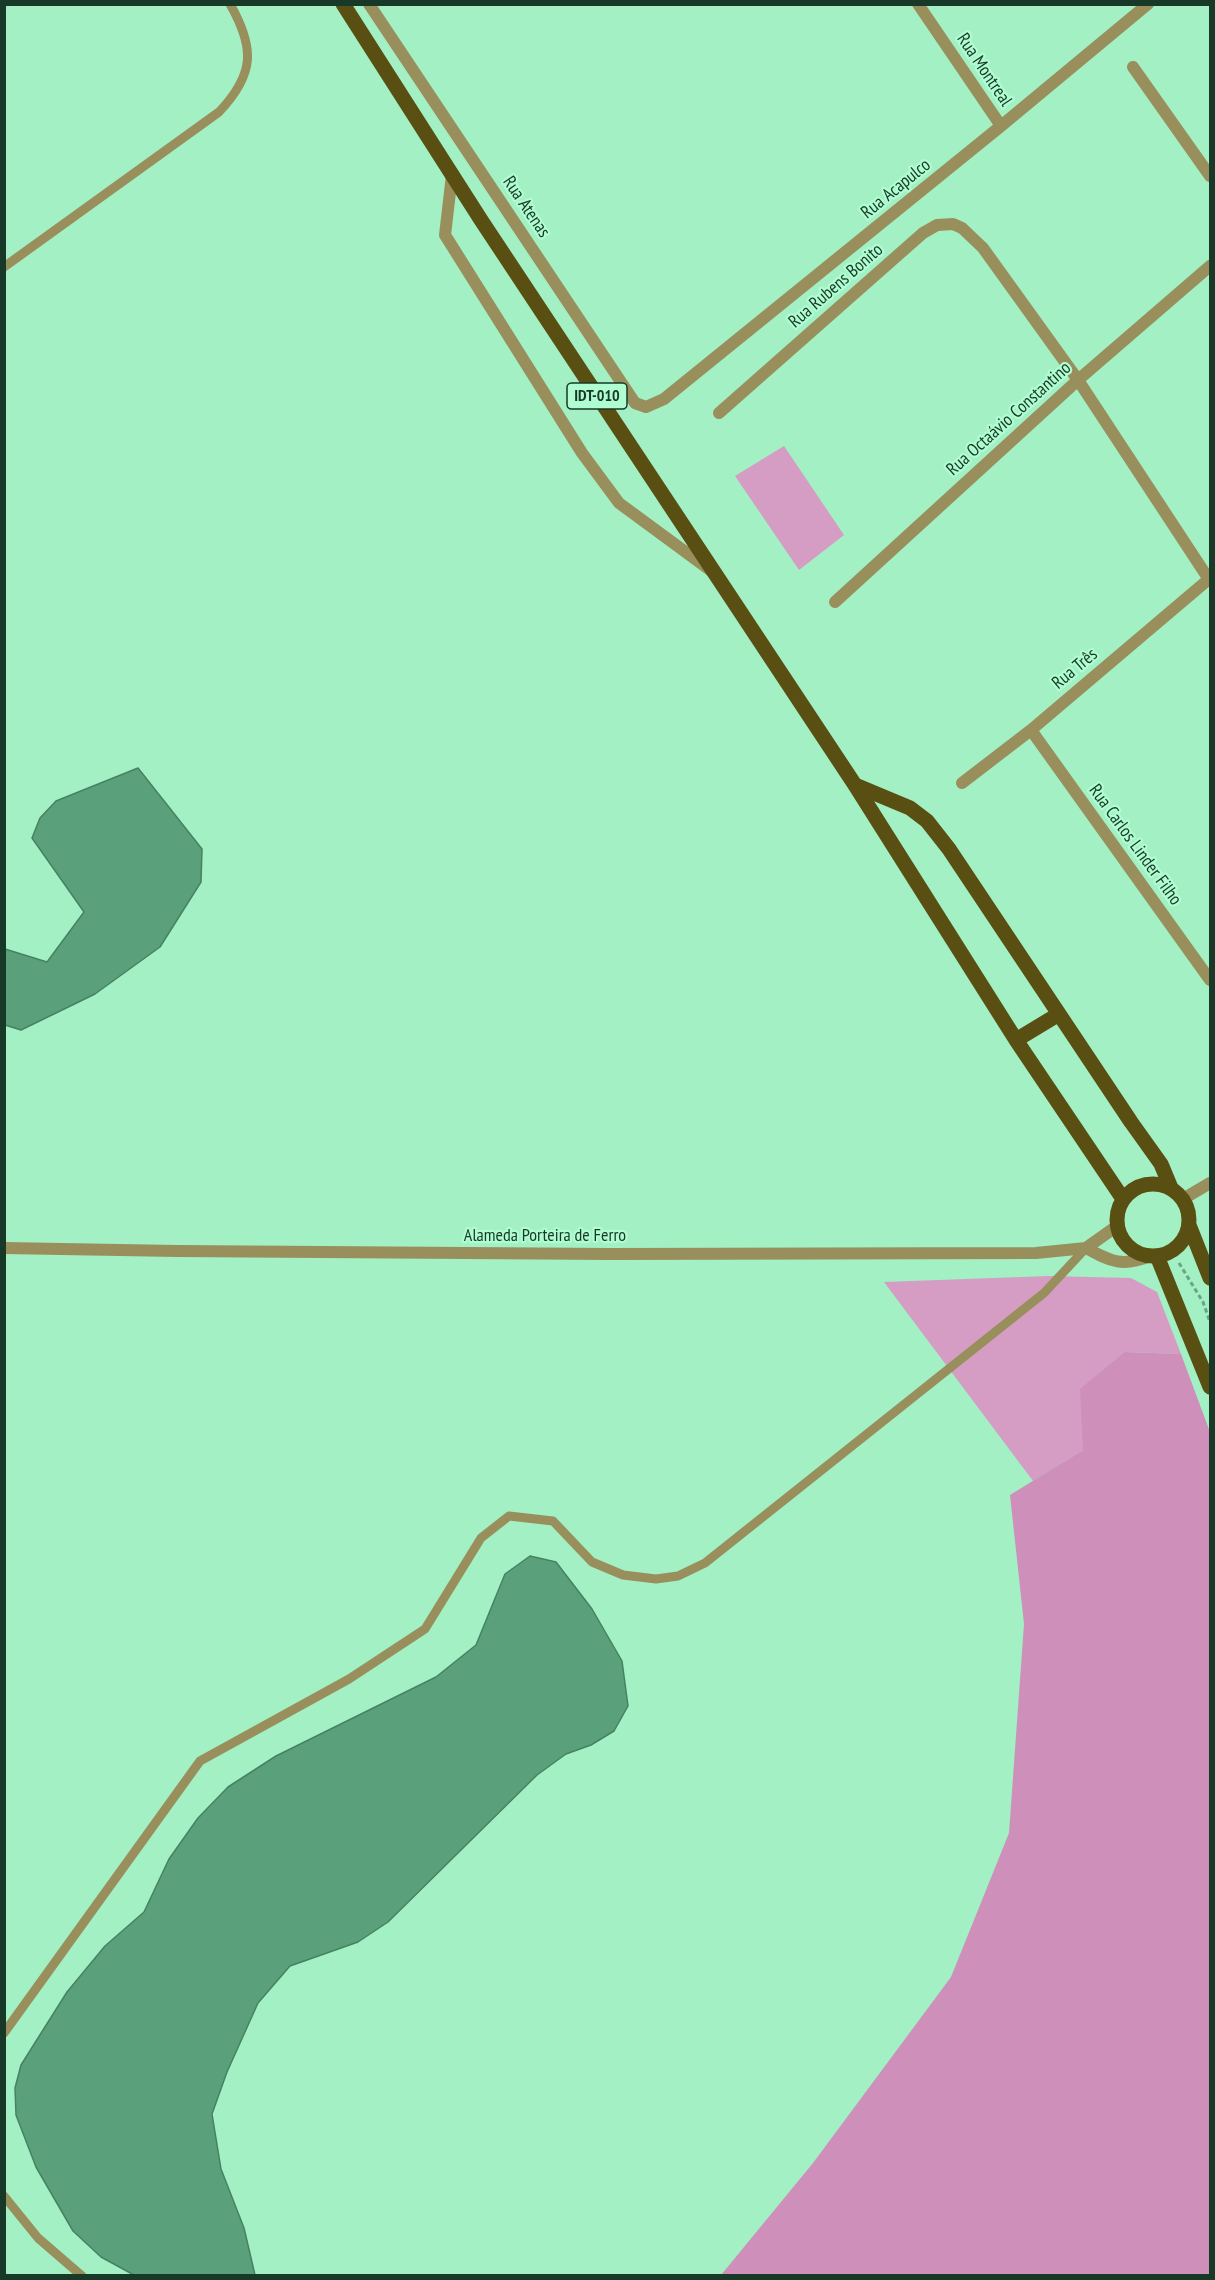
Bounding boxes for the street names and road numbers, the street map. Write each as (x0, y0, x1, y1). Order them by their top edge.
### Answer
street label: Rua Montreal (952, 29, 1016, 111)
street label: Rua Acapulco (857, 154, 935, 224)
street label: Rua Atenas (498, 172, 554, 242)
street label: Rua Rubens Bonito (785, 239, 887, 333)
street label: Rua Octaávio Constantino (942, 358, 1076, 480)
road number: IDT-010 (567, 383, 627, 409)
street label: Rua Três (1048, 644, 1102, 694)
street label: Rua Carlos Linder Filho (1084, 780, 1186, 910)
street label: Alameda Porteira de Ferro (464, 1225, 626, 1247)

